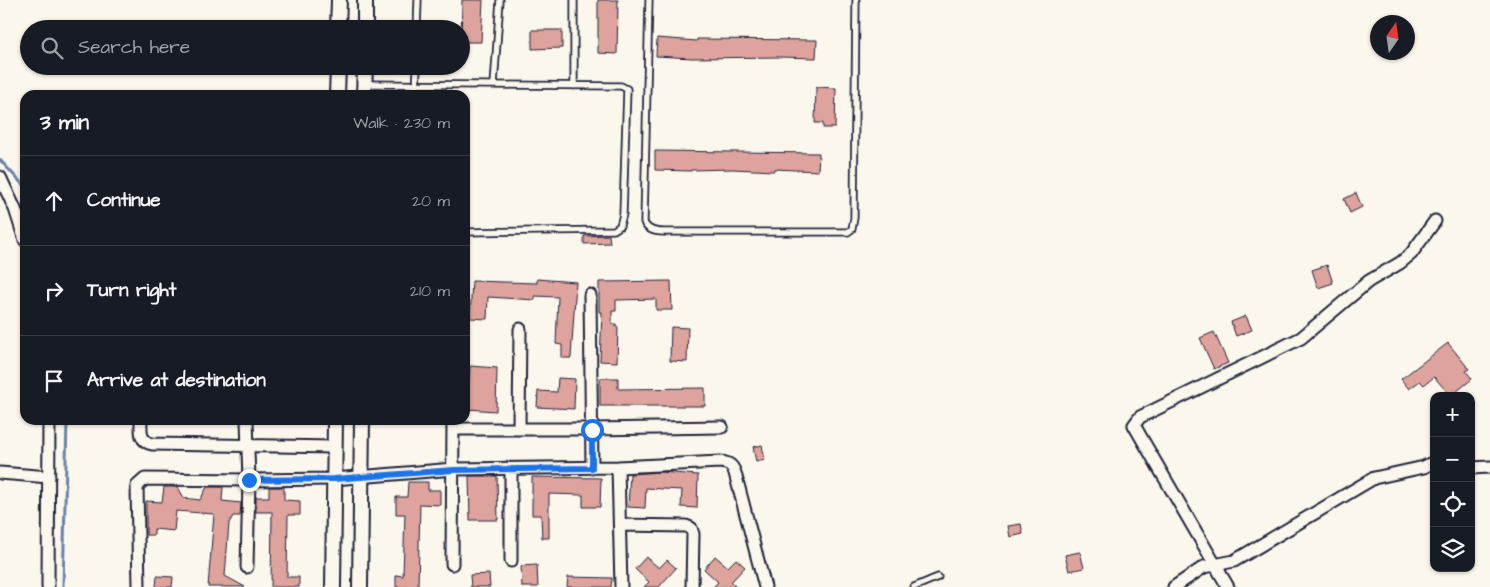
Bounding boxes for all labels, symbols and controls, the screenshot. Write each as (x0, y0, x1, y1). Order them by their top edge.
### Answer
north arrow (1370, 15, 1415, 60)
search box (20, 20, 470, 75)
icon: search (38, 34, 66, 62)
text: Search here (78, 34, 190, 61)
text: 3 min (40, 108, 89, 137)
text: Walk · 230 m (353, 112, 450, 134)
icon: ahead (40, 187, 68, 215)
text: Continue (87, 187, 161, 214)
text: 20 m (412, 190, 450, 212)
icon: right (40, 277, 68, 305)
text: Turn right (87, 277, 176, 304)
text: 210 m (410, 280, 450, 302)
icon: arrive (40, 367, 68, 395)
text: Arrive at destination (87, 367, 266, 394)
map controls (1430, 392, 1475, 572)
button: + (1430, 392, 1475, 437)
route start (581, 419, 604, 442)
button: − (1430, 437, 1475, 482)
route end (238, 469, 261, 492)
button: locate (1430, 482, 1475, 527)
button: layers (1430, 527, 1475, 572)

